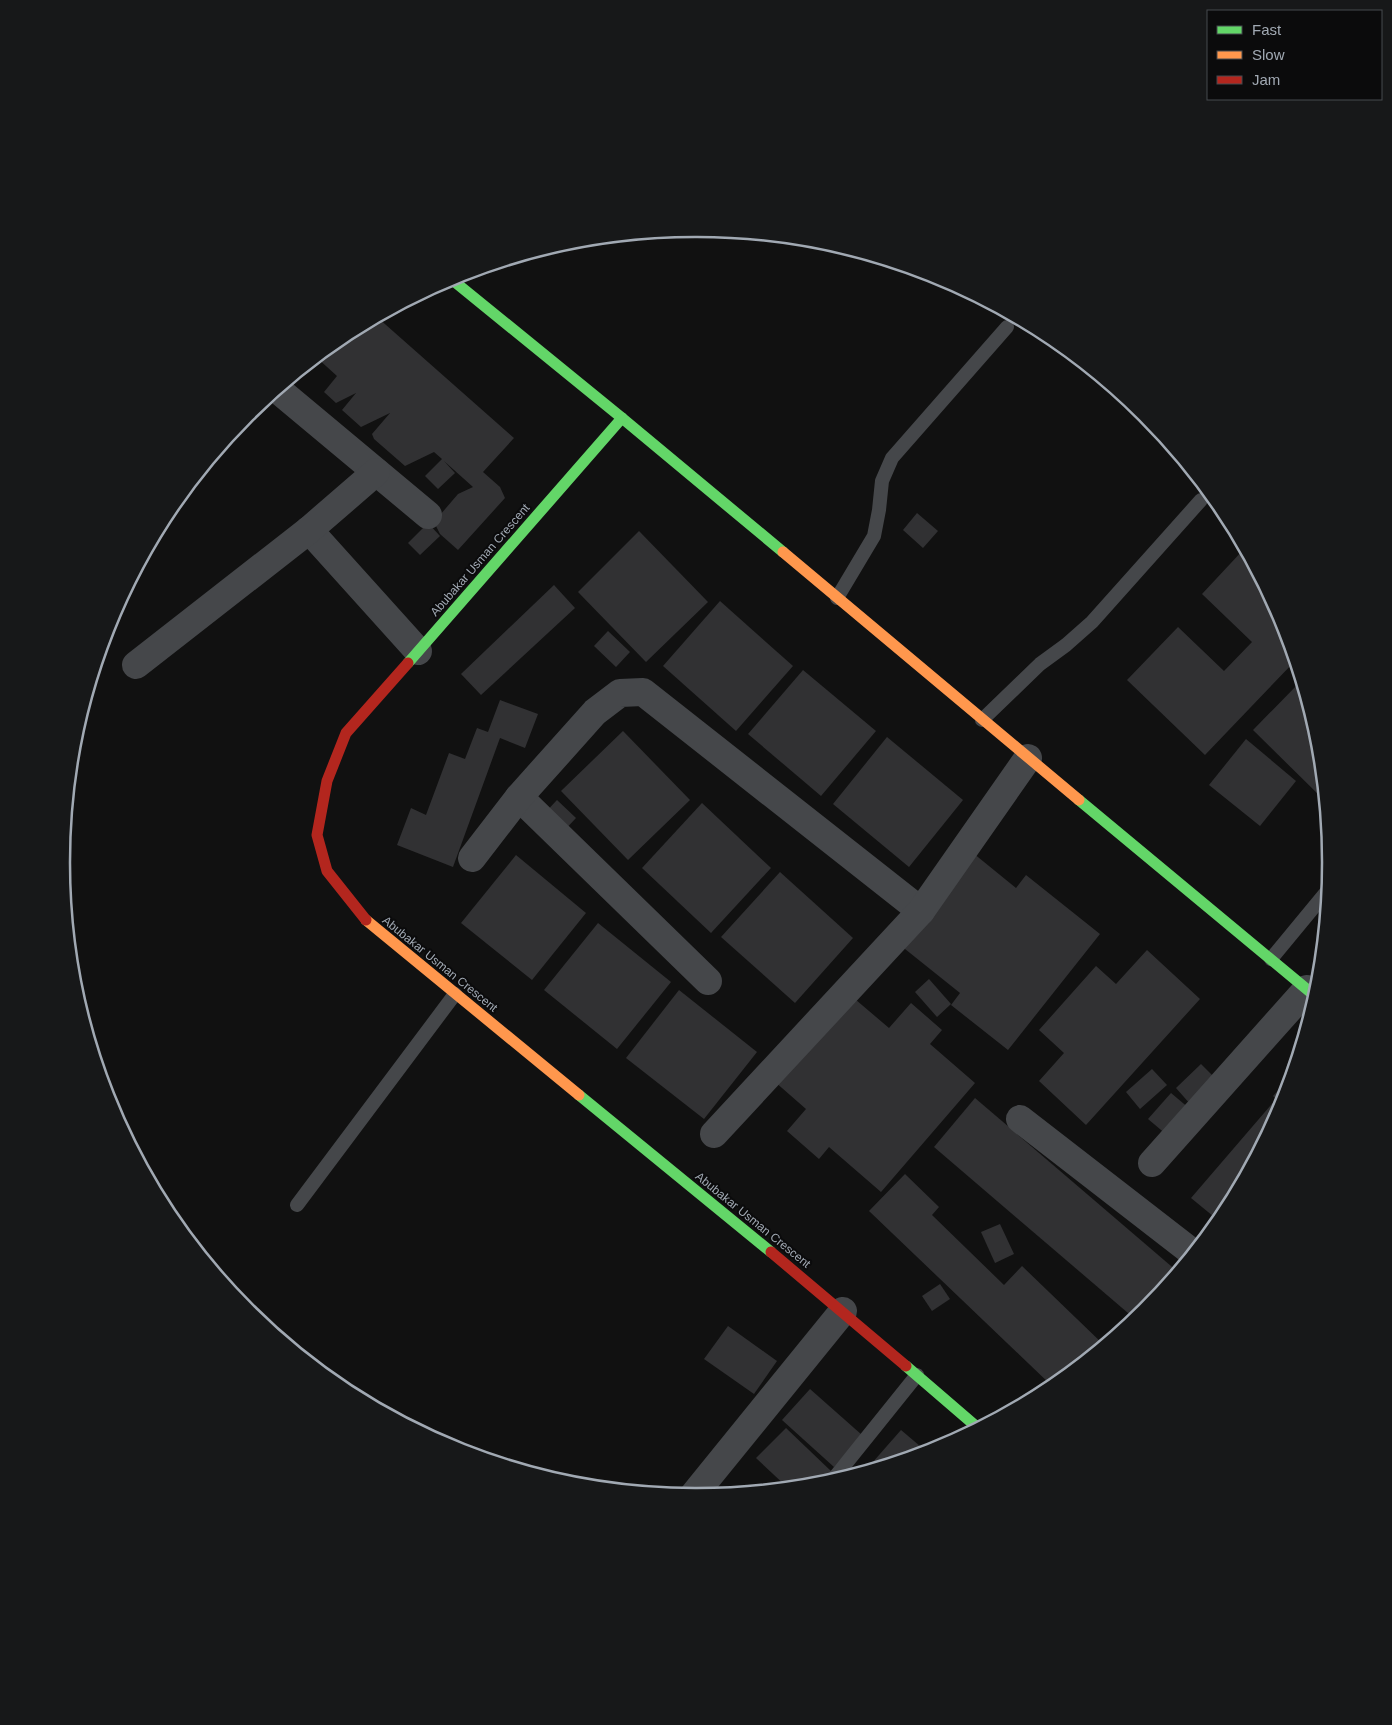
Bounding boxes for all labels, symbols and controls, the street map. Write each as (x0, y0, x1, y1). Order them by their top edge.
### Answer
legend (1207, 10, 1382, 100)
text: Fast (1252, 21, 1282, 38)
text: Slow (1252, 46, 1285, 63)
text: Jam (1252, 71, 1280, 88)
street label: Abubakar Usman Crescent (427, 501, 533, 619)
street label: Abubakar Usman Crescent (380, 913, 501, 1015)
street label: Abubakar Usman Crescent (693, 1169, 814, 1271)

